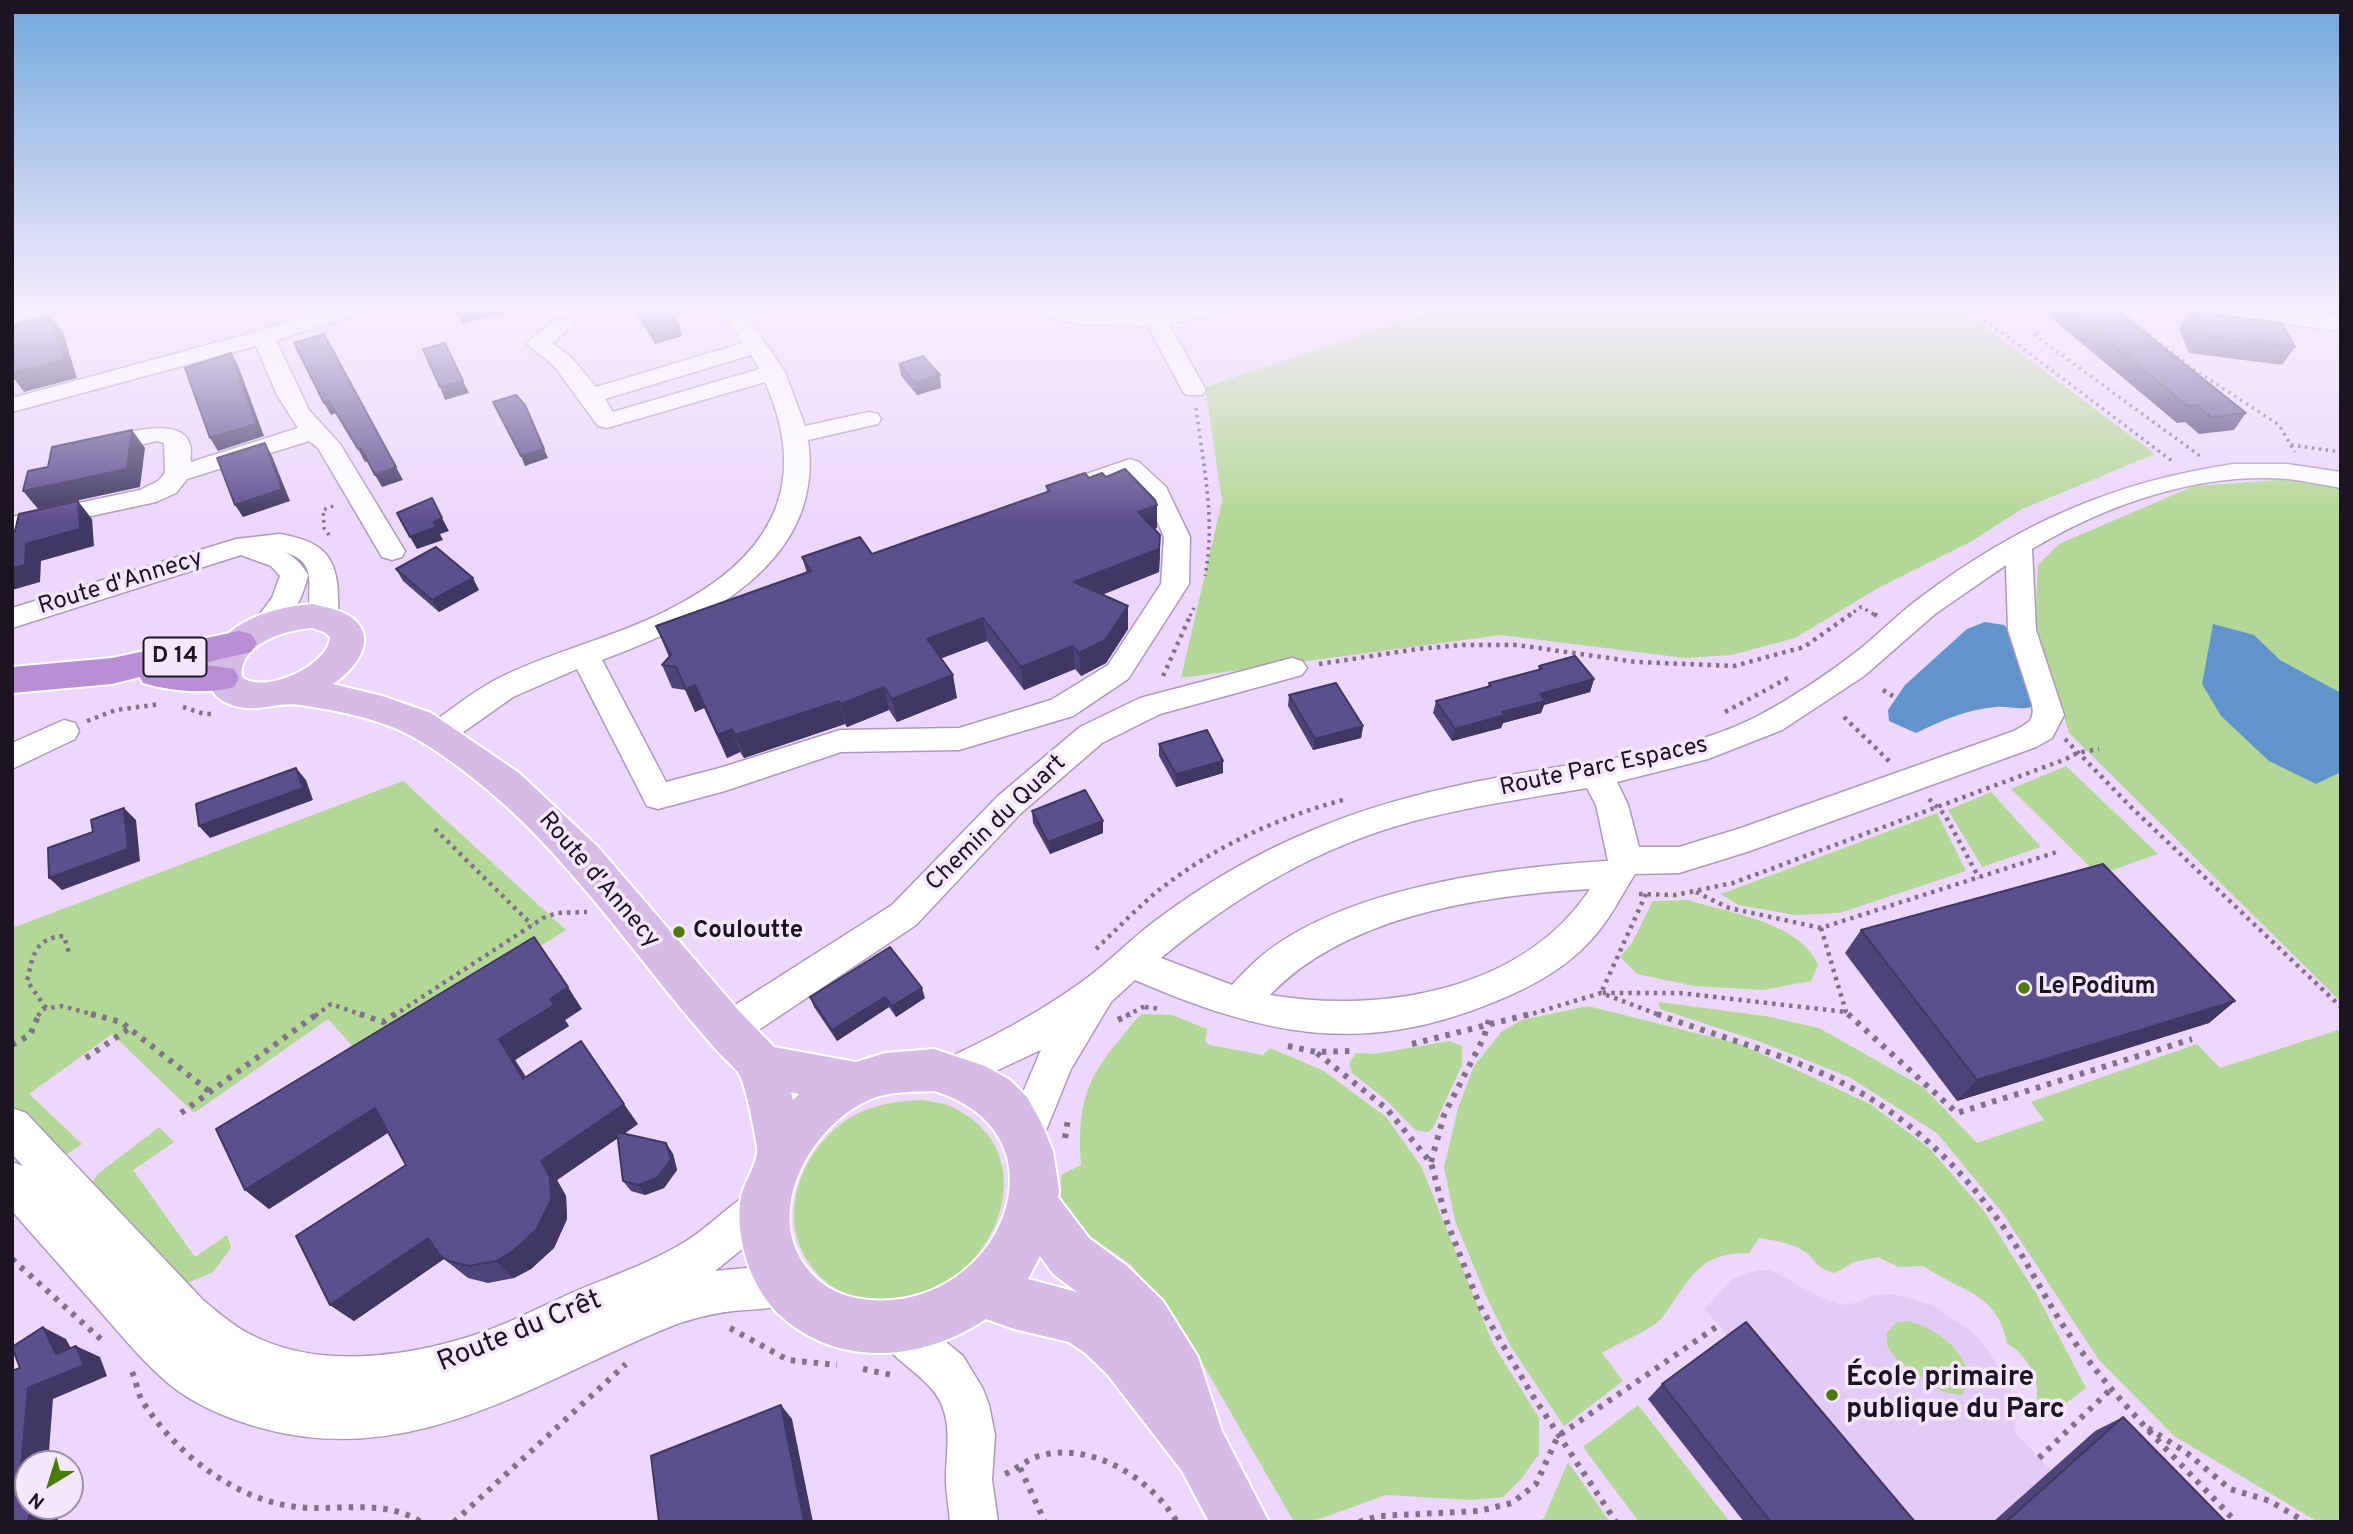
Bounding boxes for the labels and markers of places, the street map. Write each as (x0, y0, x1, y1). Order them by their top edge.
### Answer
place label: Couloutte (693, 918, 803, 946)
marker: Couloutte (671, 924, 687, 940)
place label: Le Podium (2038, 974, 2156, 1002)
marker: Le Podium (2016, 980, 2032, 996)
place label: École primaire publique du Parc (1846, 1362, 2065, 1428)
marker: École primaire publique du Parc (1824, 1387, 1840, 1403)

